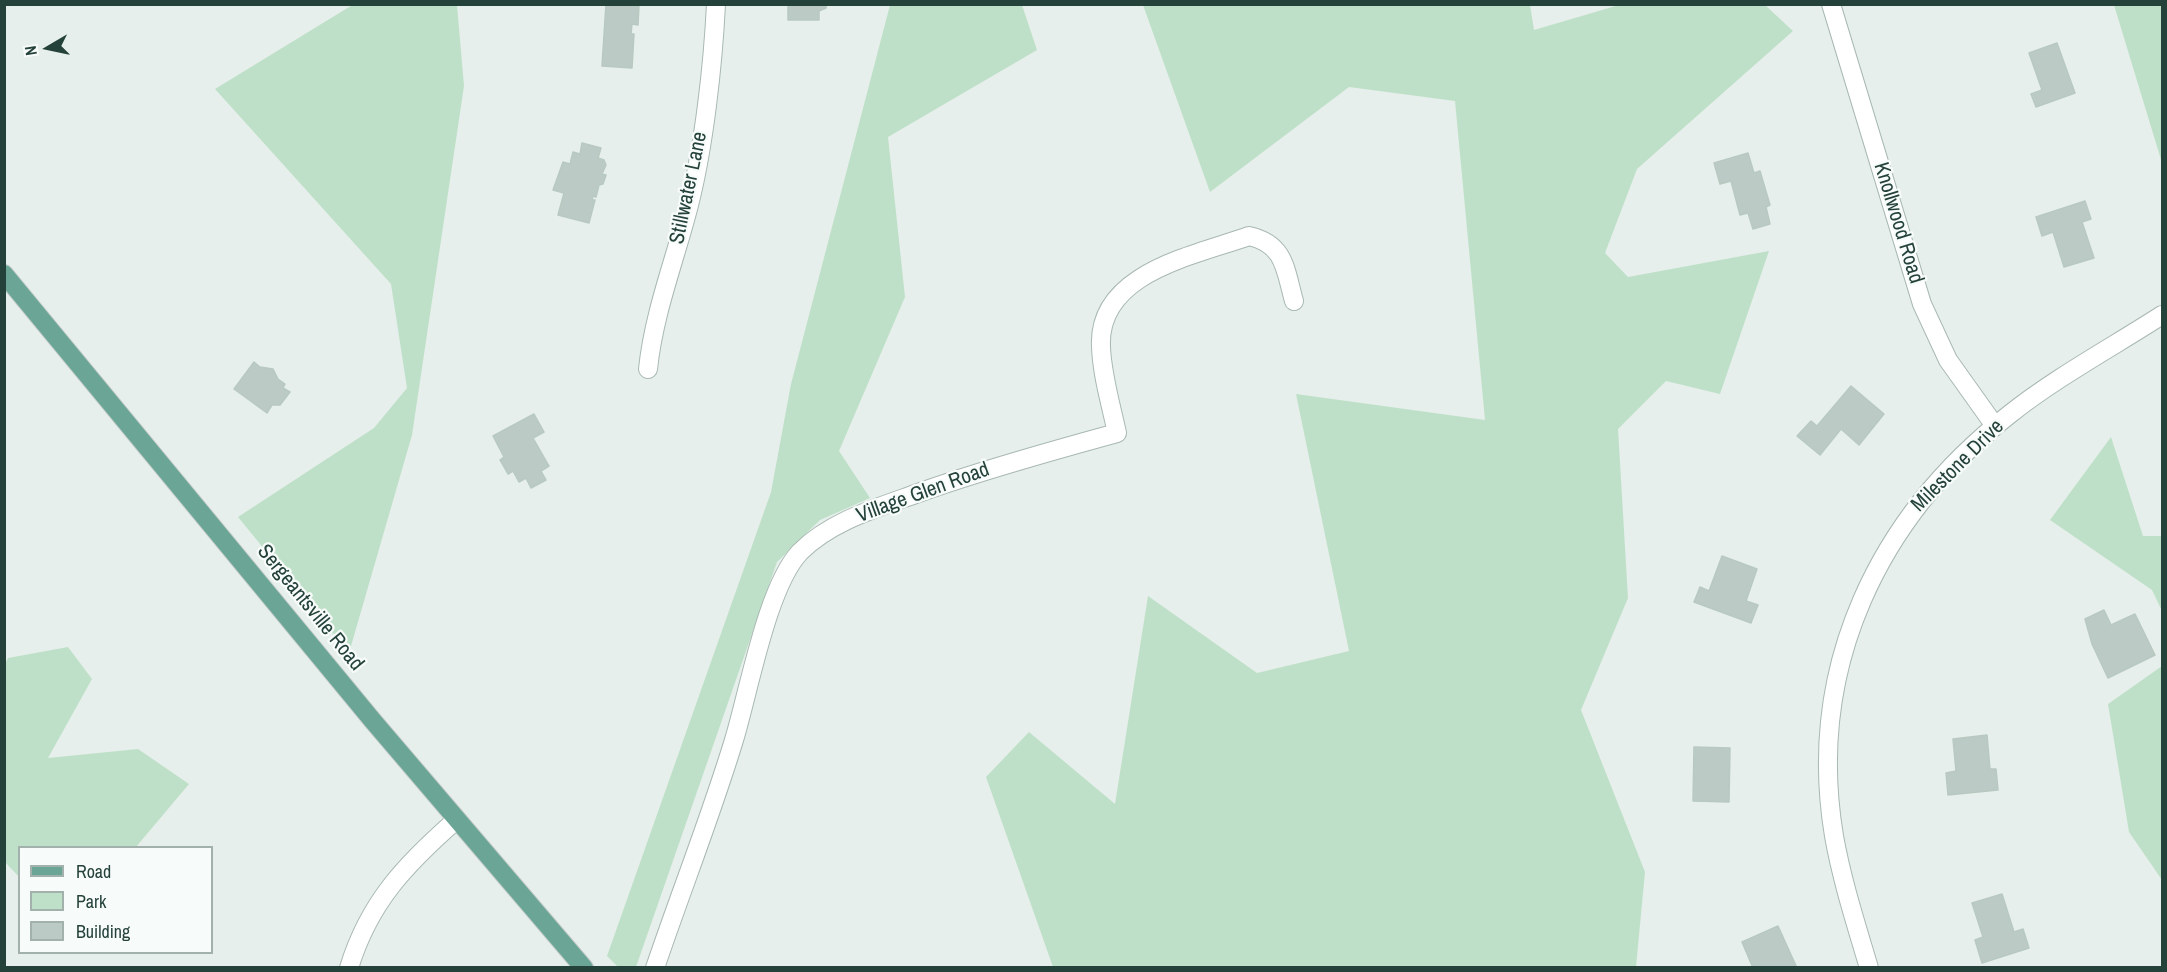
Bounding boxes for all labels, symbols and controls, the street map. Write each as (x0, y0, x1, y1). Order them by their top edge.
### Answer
north arrow (18, 18, 78, 78)
text: N (19, 44, 42, 57)
street label: Stillwater Lane (665, 130, 713, 246)
street label: Knollwood Road (1868, 159, 1928, 287)
street label: Milestone Drive (1906, 414, 2010, 518)
street label: Village Glen Road (853, 457, 993, 529)
street label: Sergeantsville Road (251, 540, 369, 676)
legend (18, 846, 213, 954)
text: Road (76, 859, 111, 884)
text: Park (76, 889, 106, 914)
text: Building (76, 919, 130, 944)

